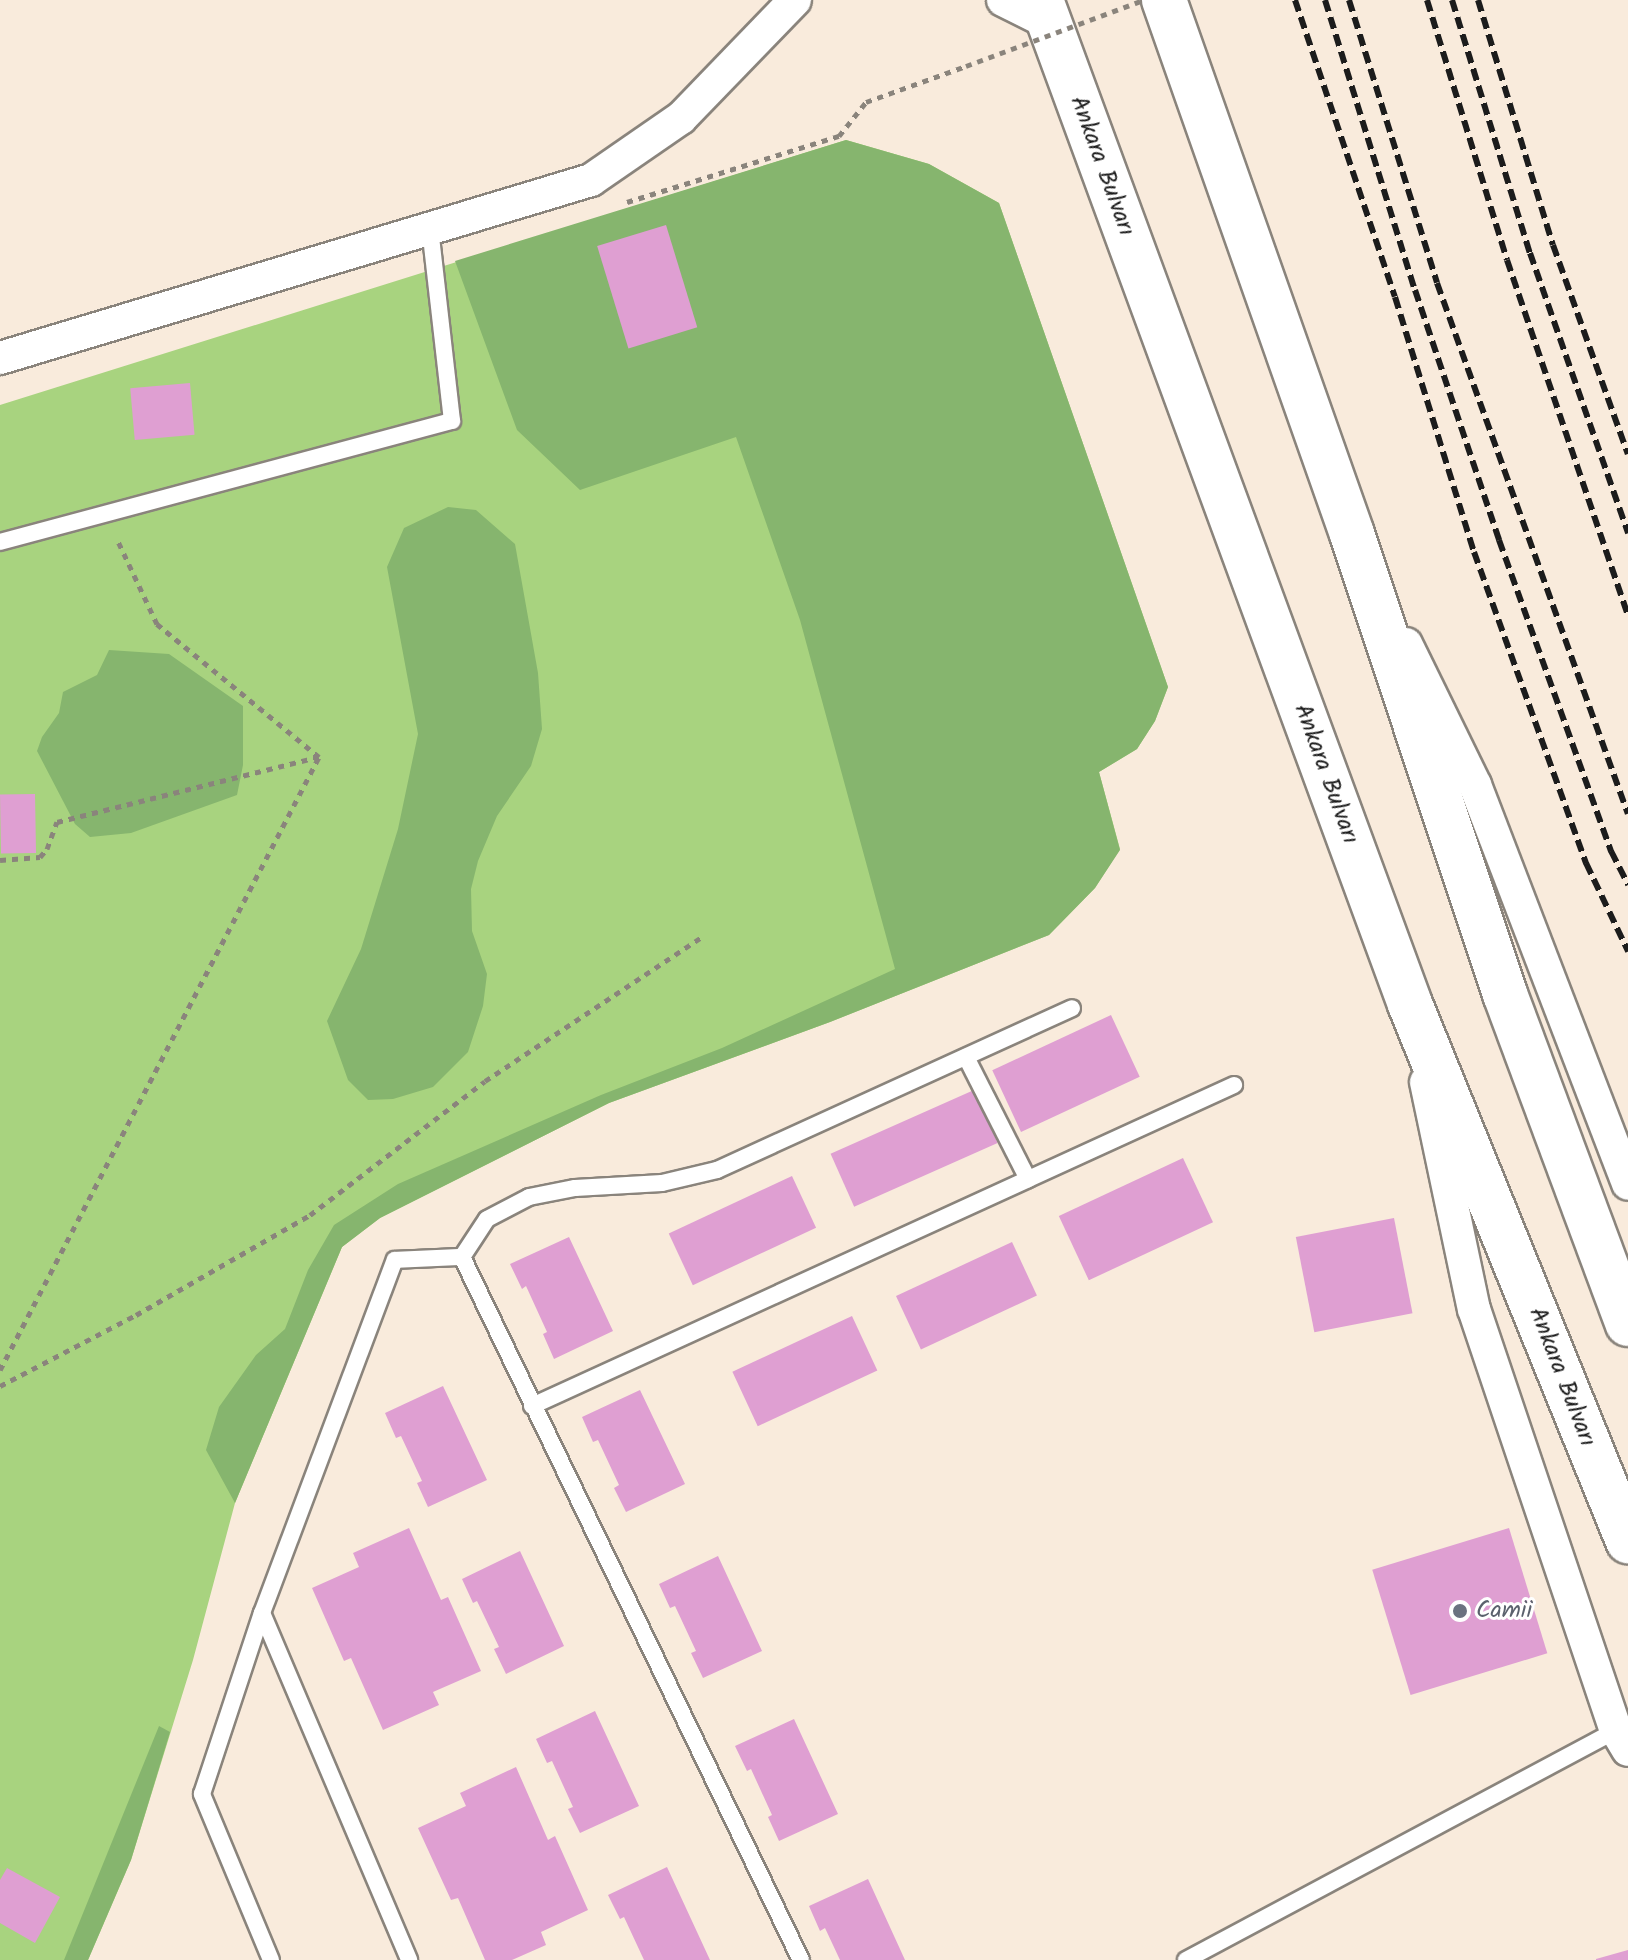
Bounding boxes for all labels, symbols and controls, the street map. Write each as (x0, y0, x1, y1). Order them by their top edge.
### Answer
street label: Ankara Bulvarı (1063, 92, 1141, 240)
street label: Ankara Bulvarı (1287, 700, 1365, 848)
street label: Ankara Bulvarı (1522, 1303, 1602, 1451)
place label: Camii (1476, 1597, 1532, 1625)
marker: Camii (1451, 1602, 1469, 1620)

